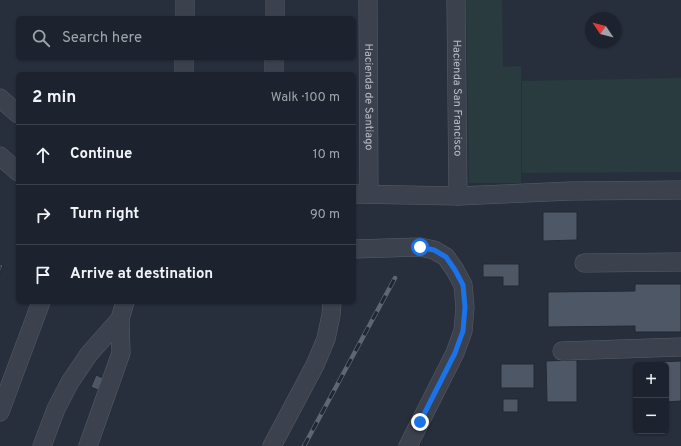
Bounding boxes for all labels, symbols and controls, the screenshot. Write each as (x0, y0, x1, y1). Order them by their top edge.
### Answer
north arrow (585, 12, 621, 48)
search box (16, 16, 356, 60)
icon: search (30, 27, 52, 49)
text: Search here (62, 29, 142, 48)
street label: Hacienda San Francisco (449, 40, 465, 156)
street label: Hacienda de Santiago (361, 44, 376, 150)
text: 2 min (32, 87, 76, 109)
text: Walk · 100 m (271, 90, 340, 106)
icon: ahead (32, 144, 54, 166)
text: Continue (70, 145, 132, 164)
text: 10 m (313, 147, 340, 163)
icon: right (32, 204, 54, 226)
text: Turn right (70, 205, 139, 224)
text: 90 m (310, 207, 340, 223)
route start (411, 238, 429, 256)
icon: arrive (32, 264, 54, 286)
text: Arrive at destination (70, 265, 213, 284)
map controls (633, 362, 669, 434)
button: + (633, 362, 669, 398)
button: − (633, 398, 669, 434)
route end (411, 413, 429, 431)

